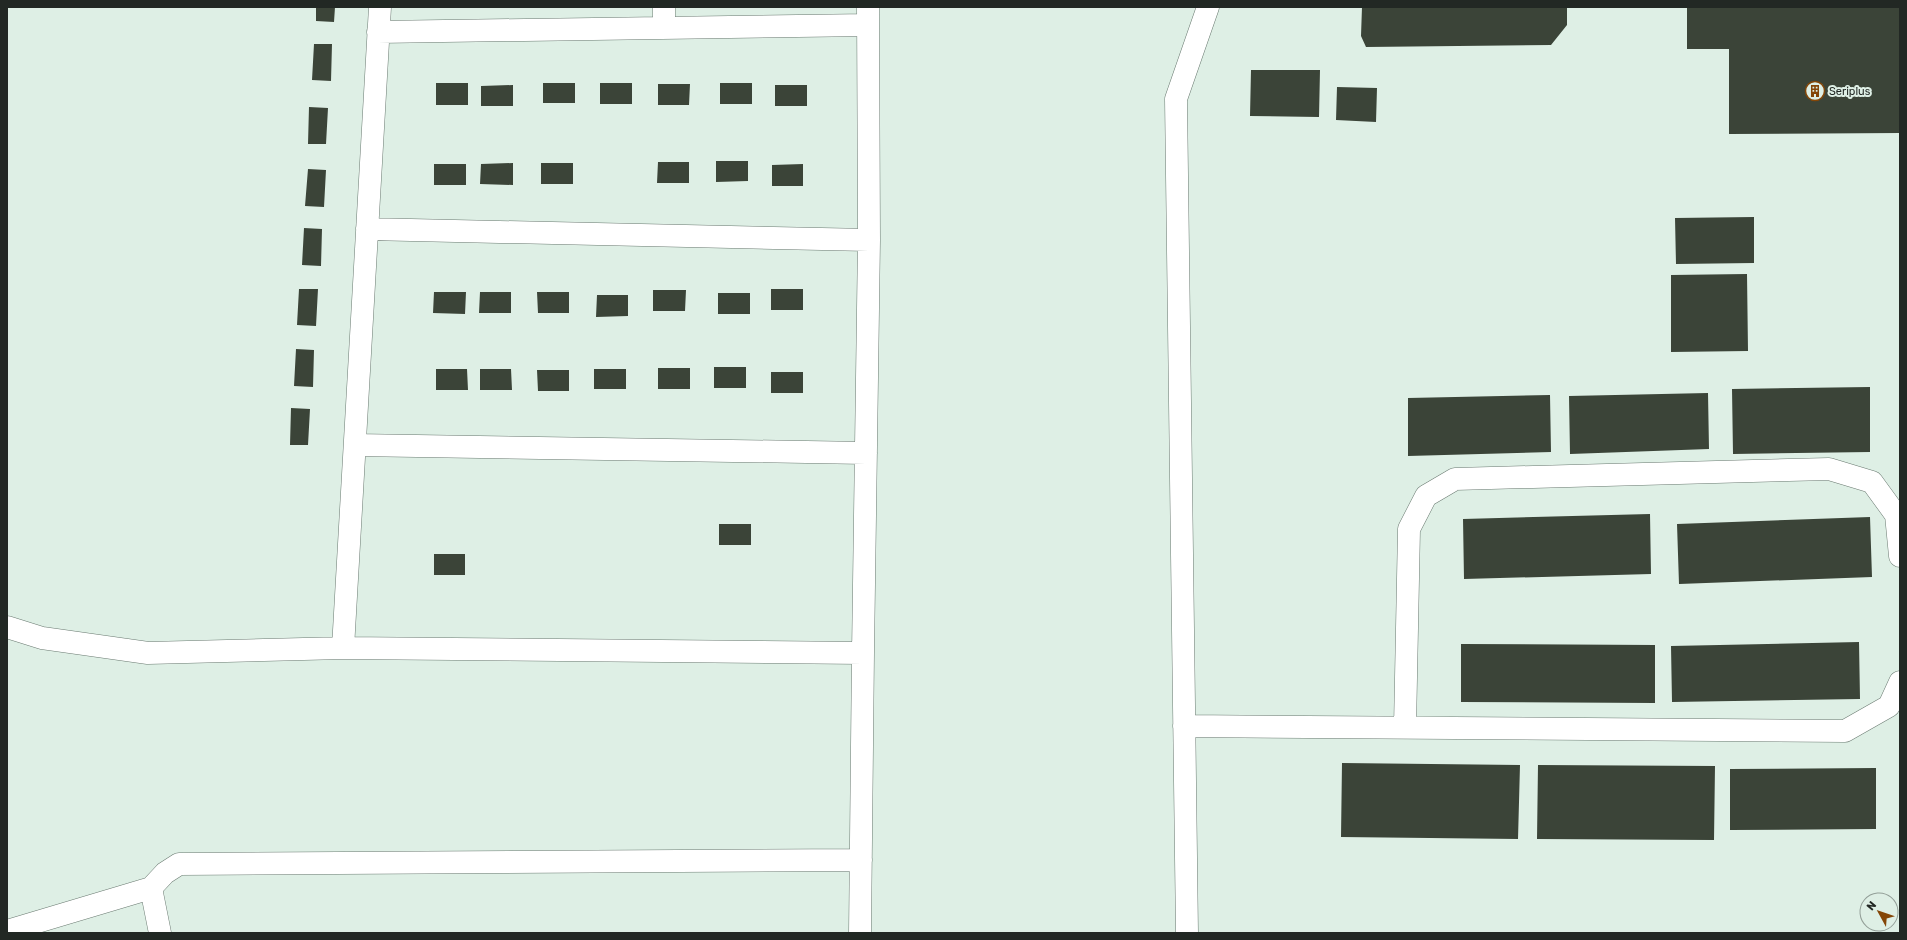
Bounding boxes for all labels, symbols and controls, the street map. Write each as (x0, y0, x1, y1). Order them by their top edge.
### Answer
building icon: Seriplus (1804, 80, 1826, 102)
place label: Seriplus (1829, 85, 1871, 98)
north arrow (1859, 892, 1899, 932)
text: N (1864, 899, 1879, 913)

